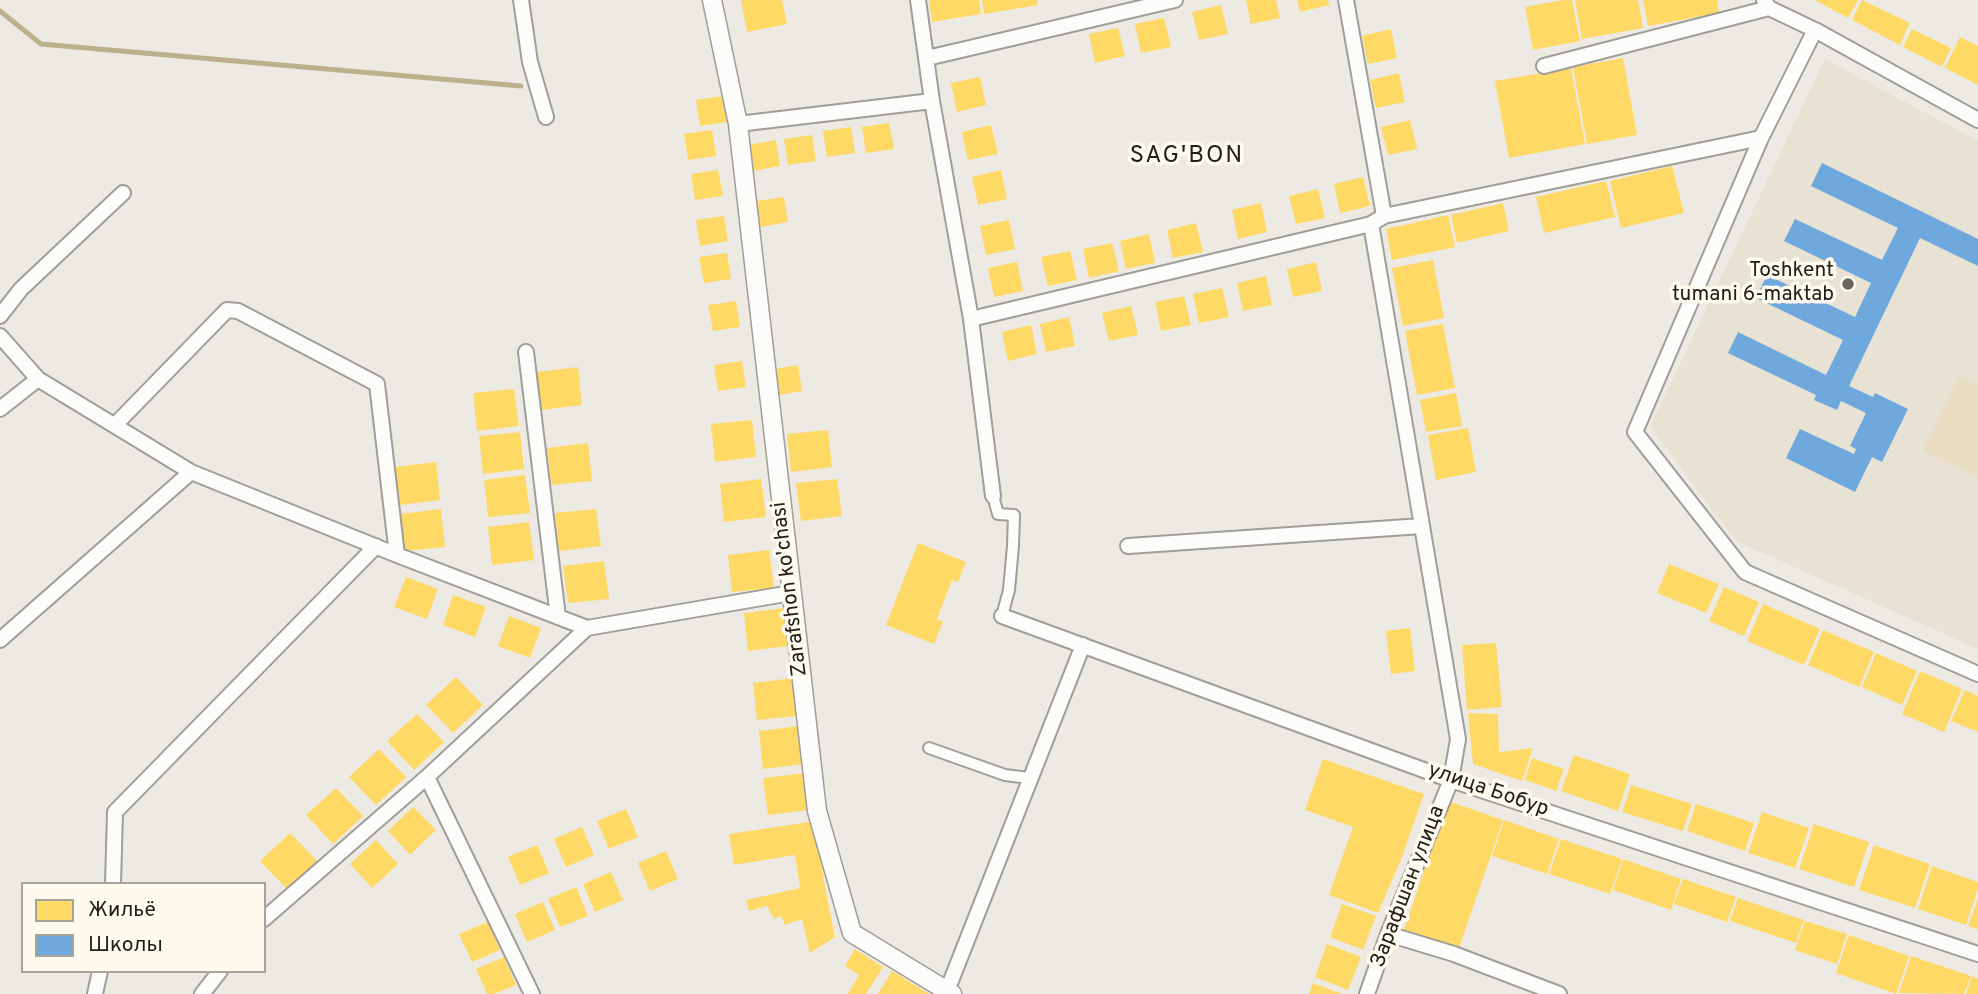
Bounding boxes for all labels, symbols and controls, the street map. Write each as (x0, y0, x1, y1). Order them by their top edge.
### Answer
district label: SAG'BON (1131, 143, 1243, 171)
place label: Toshkent tumani 6-maktab (1672, 259, 1834, 309)
marker: Toshkent tumani 6-maktab (1840, 276, 1856, 292)
street label: Zarafshon ko'chasi (768, 500, 814, 678)
street label: улица Бобур (1424, 759, 1552, 823)
street label: Зарафшан улица (1367, 803, 1451, 971)
legend (21, 882, 266, 973)
text: Жильё (88, 897, 156, 924)
text: Школы (88, 932, 163, 959)

